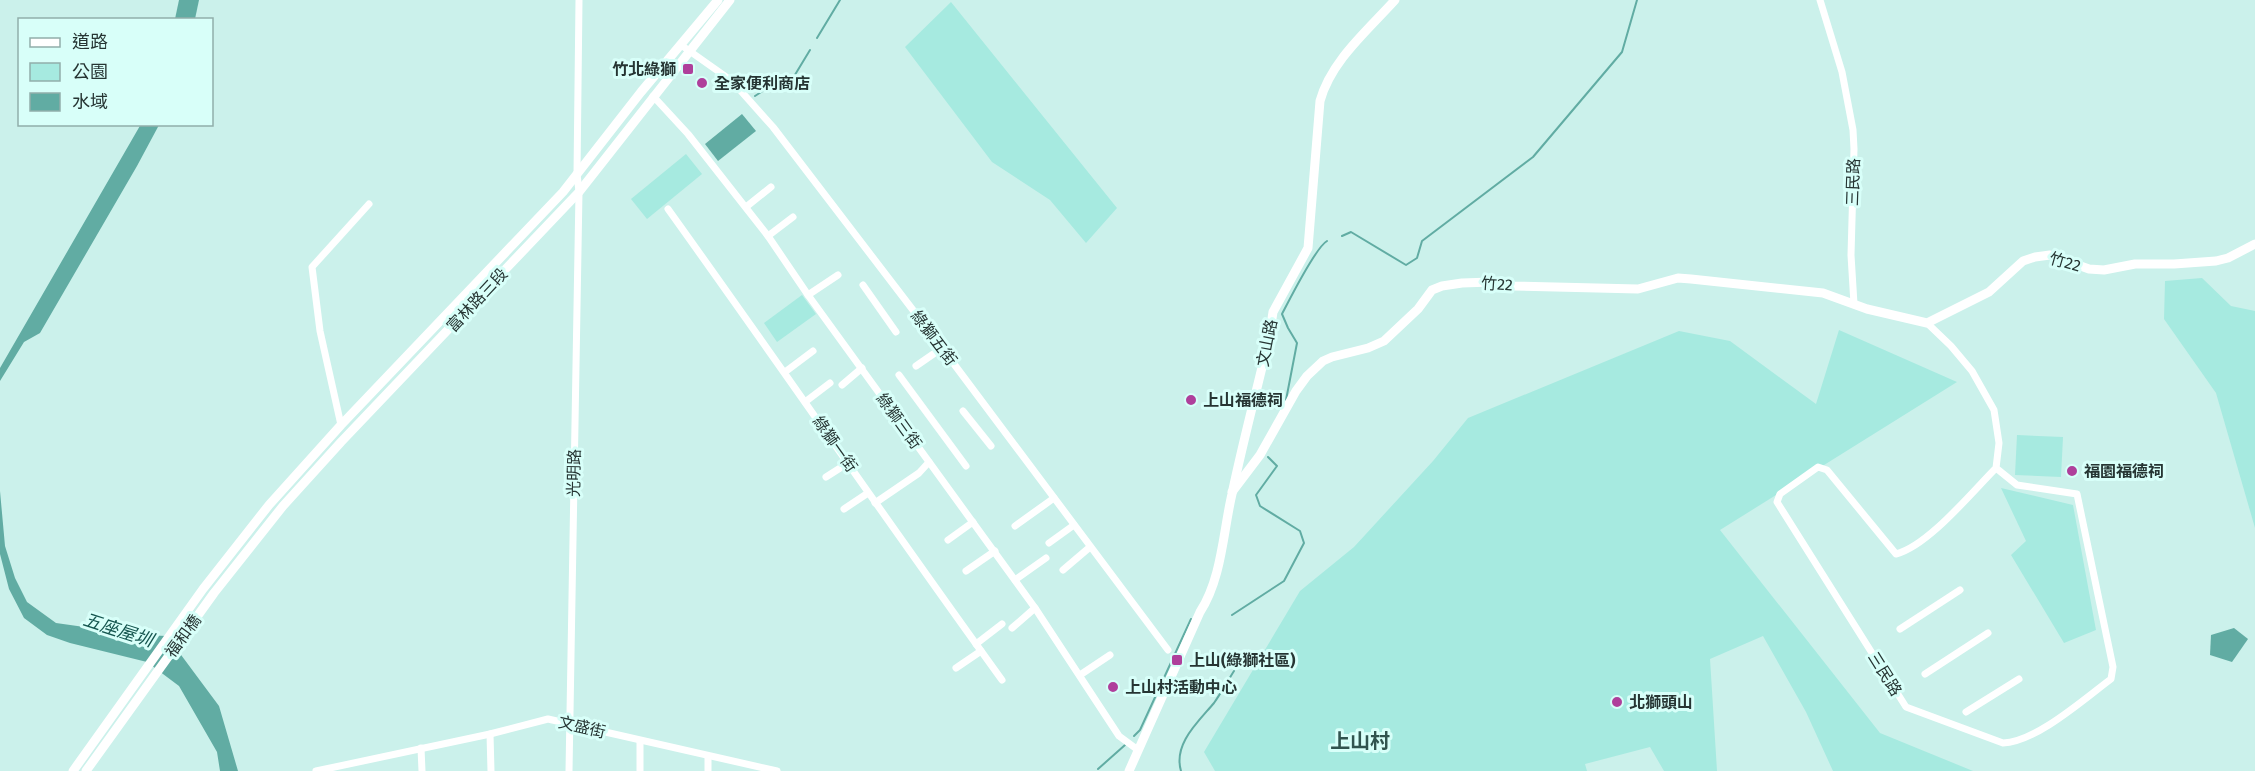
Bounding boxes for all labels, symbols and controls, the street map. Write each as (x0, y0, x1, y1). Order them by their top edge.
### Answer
legend (18, 18, 213, 126)
text: 道路 (72, 31, 108, 53)
place label: 竹北綠獅 (612, 60, 676, 79)
text: 公園 (72, 61, 108, 83)
marker: 竹北綠獅 (681, 62, 695, 76)
place label: 全家便利商店 (714, 74, 810, 93)
marker: 全家便利商店 (695, 76, 709, 90)
text: 水域 (72, 91, 108, 113)
street label: 三民路 (1843, 158, 1863, 206)
street label: 竹22 (2047, 248, 2083, 276)
street label: 富林路三段 (443, 264, 511, 336)
street label: 竹22 (1480, 273, 1514, 295)
street label: 綠獅五街 (907, 307, 961, 369)
street label: 文山路 (1253, 318, 1281, 368)
street label: 綠獅三街 (873, 390, 925, 452)
place label: 上山福德祠 (1203, 391, 1283, 410)
marker: 上山福德祠 (1184, 393, 1198, 407)
street label: 綠獅一街 (809, 412, 861, 476)
street label: 光明路 (564, 449, 584, 497)
place label: 福園福德祠 (2084, 462, 2164, 481)
marker: 福園福德祠 (2065, 464, 2079, 478)
water label: 五座屋圳 (80, 608, 158, 653)
street label: 福和橋 (161, 611, 205, 661)
street label: 三民路 (1864, 649, 1906, 699)
place label: 上山(綠獅社區) (1189, 651, 1295, 670)
marker: 上山(綠獅社區) (1170, 653, 1184, 667)
place label: 上山村活動中心 (1125, 678, 1237, 697)
marker: 上山村活動中心 (1106, 680, 1120, 694)
place label: 北獅頭山 (1629, 693, 1693, 712)
marker: 北獅頭山 (1610, 695, 1624, 709)
street label: 文盛街 (556, 712, 608, 742)
district label: 上山村 (1330, 729, 1390, 753)

